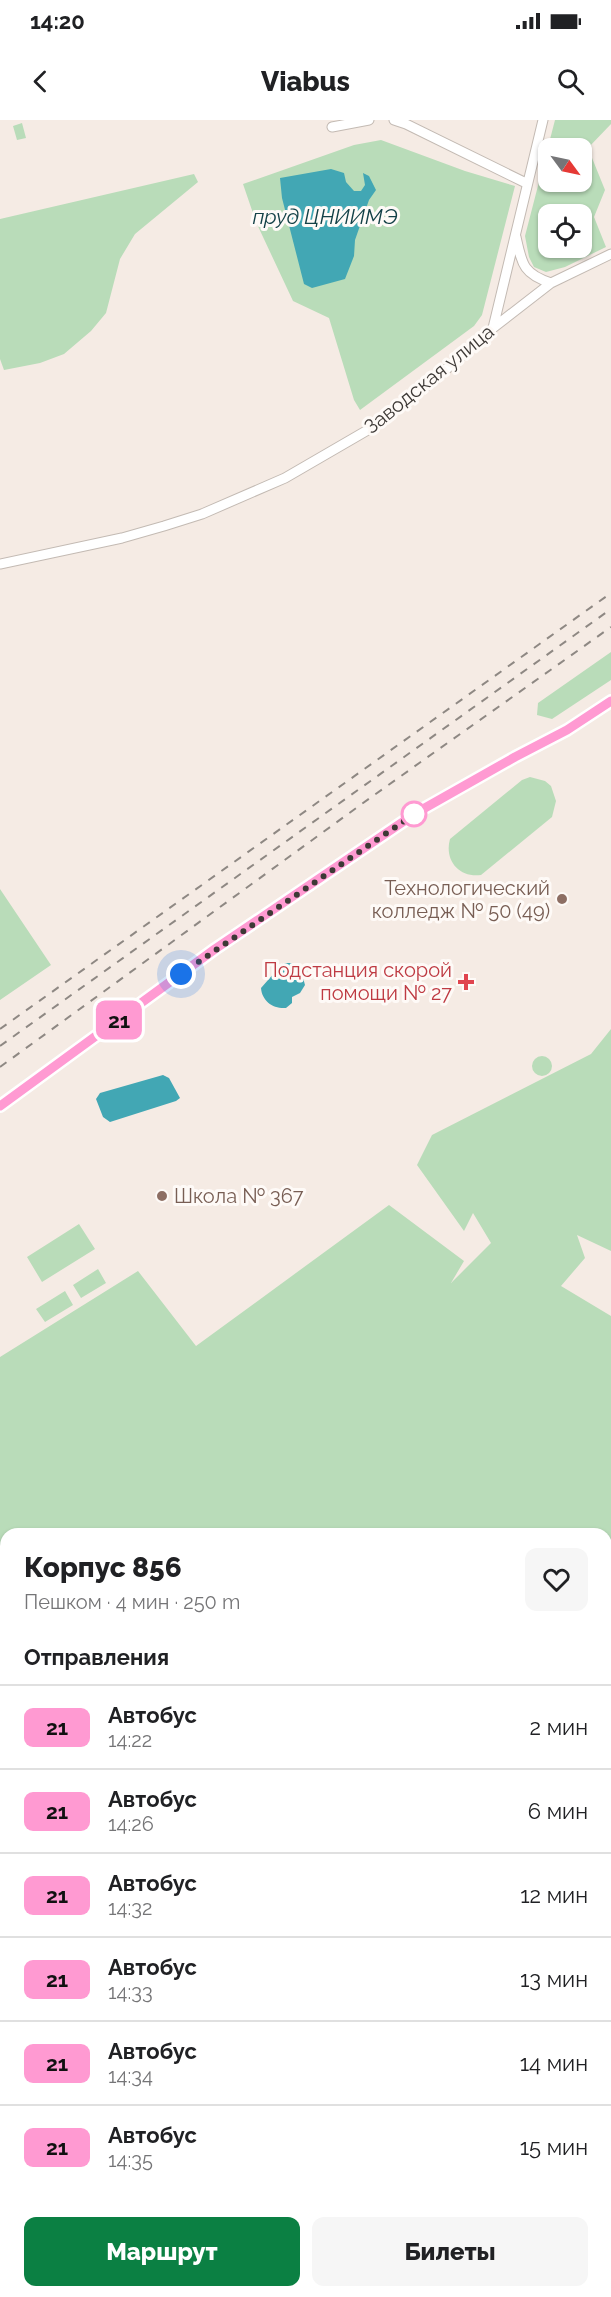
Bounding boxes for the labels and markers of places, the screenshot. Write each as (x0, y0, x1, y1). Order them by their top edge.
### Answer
unlabelled marker (401, 801, 427, 827)
place label: Технологический колледж № 50 (49) (372, 876, 550, 923)
marker: Технологический колледж № 50 (49) (555, 892, 569, 906)
place label: Подстанция скорой помощи № 27 (263, 958, 452, 1005)
marker: Подстанция скорой помощи № 27 (457, 973, 475, 991)
place label: Школа № 367 (174, 1184, 304, 1208)
marker: Школа № 367 (155, 1189, 169, 1203)

